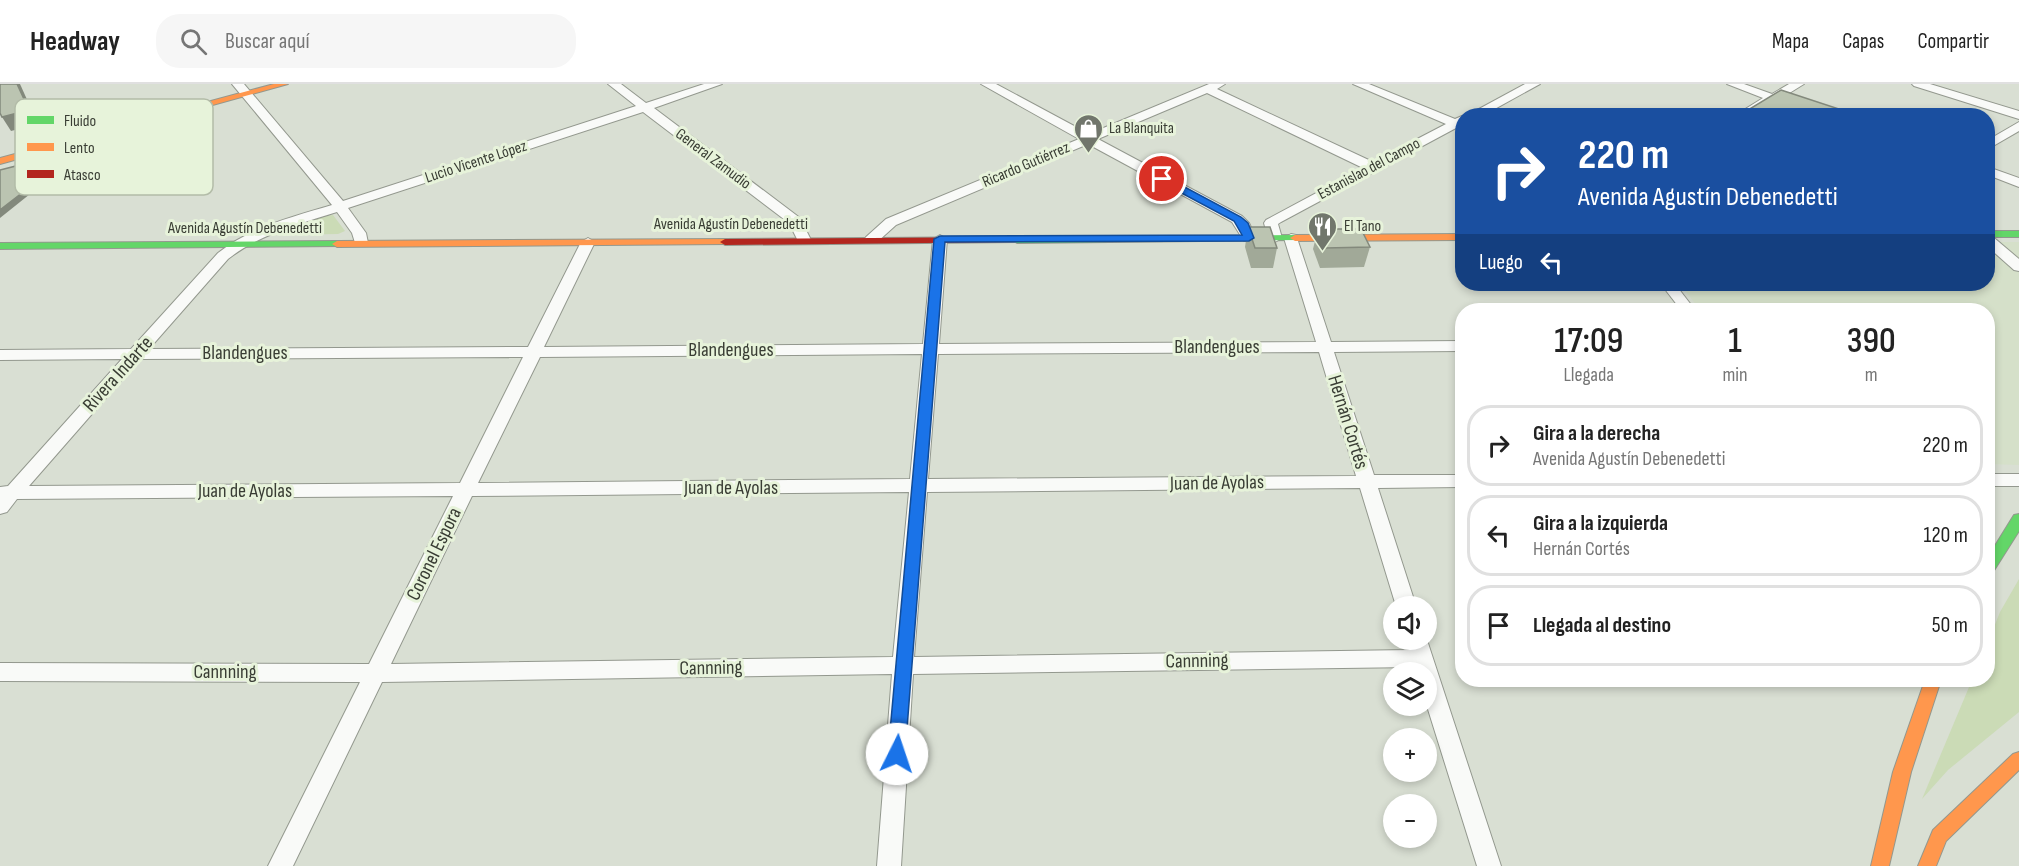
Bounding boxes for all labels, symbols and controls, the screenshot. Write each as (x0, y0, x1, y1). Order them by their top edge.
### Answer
search box (156, 14, 576, 68)
text: Headway (30, 25, 120, 58)
icon: search (177, 25, 210, 58)
text: Buscar aquí (225, 28, 310, 55)
text: Mapa (1772, 29, 1809, 54)
text: Capas (1842, 29, 1884, 54)
text: Compartir (1917, 29, 1989, 54)
legend (15, 99, 213, 195)
text: Fluido (64, 112, 96, 131)
shop icon: La Blanquita (1072, 112, 1104, 154)
place label: La Blanquita (1109, 119, 1174, 138)
street label: General Zamudio (672, 124, 754, 194)
text: 220 m (1578, 130, 1669, 181)
icon: right (1479, 132, 1557, 210)
street label: Estanislao del Campo (1315, 134, 1423, 204)
street label: Lucio Vicente López (423, 137, 530, 187)
street label: Ricardo Gutiérrez (979, 138, 1073, 192)
text: Lento (64, 139, 95, 158)
pin (1136, 153, 1187, 204)
icon: arrive (1145, 162, 1178, 195)
text: Atasco (63, 166, 101, 185)
text: Avenida Agustín Debenedetti (1578, 181, 1838, 213)
restaurant icon: El Tano (1307, 210, 1339, 252)
street label: Avenida Agustín Debenedetti (653, 215, 808, 234)
place label: El Tano (1344, 217, 1381, 236)
street label: Avenida Agustín Debenedetti (167, 219, 322, 238)
icon: left (1535, 246, 1568, 279)
text: Luego (1479, 249, 1523, 276)
text: 17:09 (1554, 320, 1623, 363)
text: 1 (1728, 320, 1742, 363)
text: 390 (1847, 320, 1896, 363)
street label: Rivera Indarte (78, 331, 158, 417)
street label: Blandengues (1174, 335, 1260, 359)
street label: Blandengues (688, 338, 774, 362)
street label: Blandengues (202, 341, 288, 365)
text: Llegada (1563, 363, 1614, 387)
text: min (1722, 363, 1748, 387)
text: m (1865, 363, 1878, 387)
street label: Hernán Cortés (1322, 372, 1374, 472)
text: Gira a la derecha (1533, 420, 1660, 447)
icon: right (1482, 429, 1515, 462)
text: 220 m (1922, 432, 1968, 459)
text: Avenida Agustín Debenedetti (1533, 447, 1725, 471)
street label: Juan de Ayolas (1169, 470, 1264, 496)
street label: Juan de Ayolas (683, 476, 778, 500)
street label: Juan de Ayolas (197, 479, 292, 503)
street label: Coronel Espora (401, 504, 467, 604)
text: Gira a la izquierda (1533, 510, 1668, 537)
icon: left (1482, 519, 1515, 552)
text: 120 m (1924, 522, 1968, 549)
text: Hernán Cortés (1533, 537, 1630, 561)
map controls (1383, 596, 1437, 848)
button: sound (1383, 596, 1437, 650)
icon: arrive (1482, 609, 1515, 642)
text: Llegada al destino (1533, 612, 1671, 639)
text: 50 m (1932, 612, 1968, 639)
street label: Cannning (1165, 648, 1229, 674)
street label: Cannning (679, 655, 743, 681)
street label: Cannning (194, 660, 257, 684)
button: layers (1383, 662, 1437, 716)
position arrow (865, 722, 929, 786)
button: + (1383, 728, 1437, 782)
button: − (1383, 794, 1437, 848)

